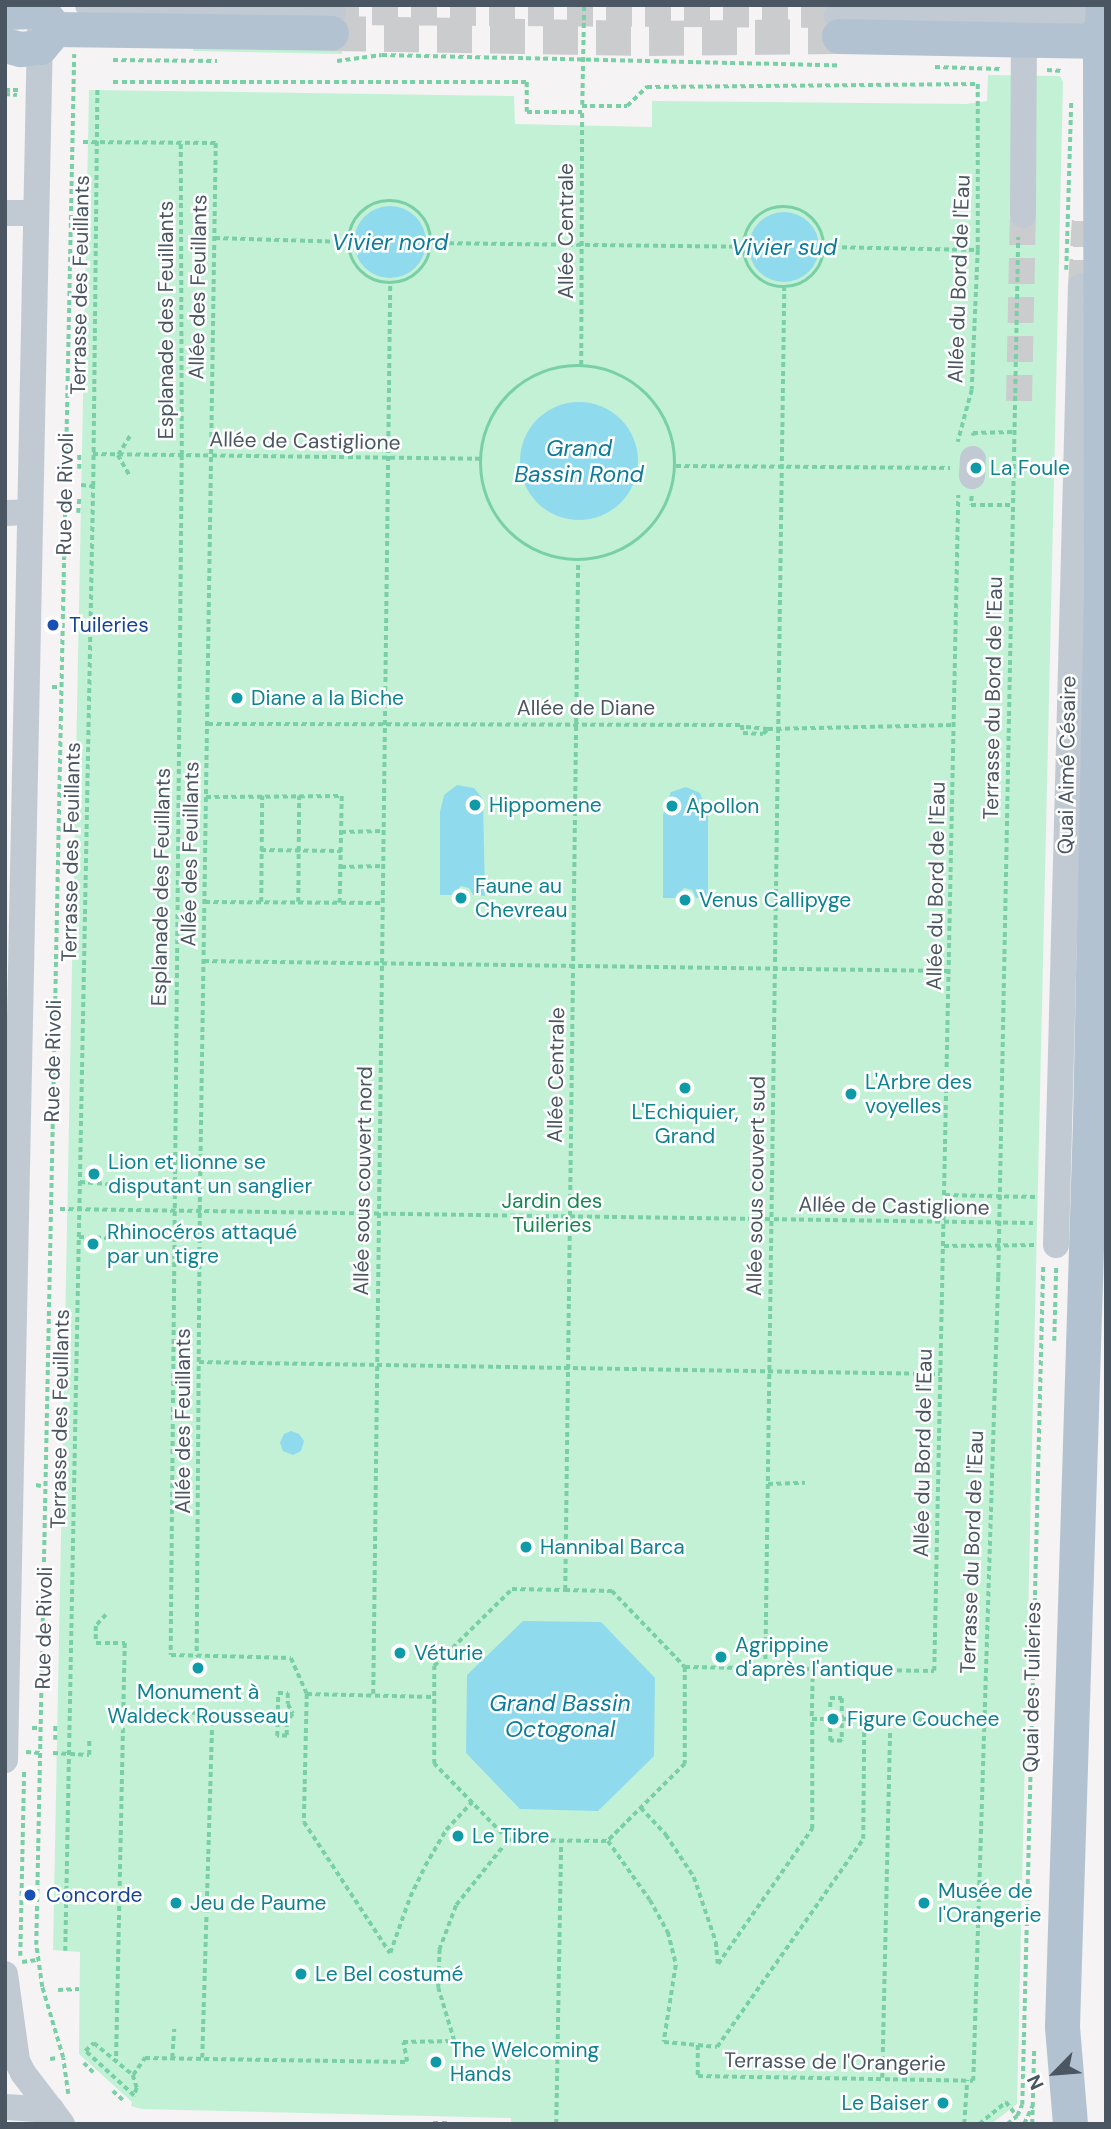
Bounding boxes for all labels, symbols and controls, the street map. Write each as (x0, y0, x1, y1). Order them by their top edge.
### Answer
street label: Allée Centrale (553, 163, 579, 299)
street label: Allée du Bord de l'Eau (943, 174, 975, 384)
street label: Terrasse des Feuillants (65, 175, 95, 395)
street label: Allée des Feuillants (184, 194, 212, 380)
street label: Esplanade des Feuillants (153, 201, 179, 439)
water label: Vivier nord (332, 228, 448, 256)
water label: Vivier sud (731, 233, 837, 261)
street label: Allée de Castiglione (209, 427, 401, 455)
street label: Rue de Rivoli (51, 432, 79, 556)
water label: Grand Bassin Rond (514, 434, 644, 488)
place label: La Foule (990, 455, 1070, 481)
marker: La Foule (968, 460, 984, 476)
street label: Terrasse du Bord de l'Eau (978, 576, 1008, 820)
place label: Tuileries (69, 612, 149, 638)
marker: Tuileries (43, 615, 63, 635)
street label: Quai Aimé Césaire (1053, 675, 1081, 855)
place label: Diane a la Biche (251, 685, 404, 711)
marker: Diane a la Biche (229, 690, 245, 706)
street label: Allée de Diane (517, 695, 655, 721)
street label: Terrasse des Feuillants (56, 742, 86, 962)
street label: Allée des Feuillants (176, 761, 204, 947)
street label: Esplanade des Feuillants (146, 768, 176, 1006)
street label: Allée du Bord de l'Eau (922, 781, 950, 991)
place label: Hippomene (489, 792, 602, 818)
place label: Apollon (686, 793, 759, 819)
marker: Hippomene (467, 797, 483, 813)
marker: Apollon (664, 798, 680, 814)
place label: Faune au Chevreau (475, 873, 567, 923)
place label: Venus Callipyge (699, 887, 851, 913)
marker: Faune au Chevreau (453, 890, 469, 906)
marker: Venus Callipyge (677, 892, 693, 908)
street label: Rue de Rivoli (39, 999, 67, 1123)
street label: Allée Centrale (542, 1007, 570, 1143)
street label: Allée sous couvert nord (348, 1066, 378, 1296)
place label: L'Arbre des voyelles (865, 1069, 972, 1119)
street label: Allée sous couvert sud (741, 1076, 771, 1296)
marker: L'Echiquier, Grand (677, 1080, 693, 1096)
marker: L'Arbre des voyelles (843, 1086, 859, 1102)
place label: L'Echiquier, Grand (631, 1099, 739, 1149)
place label: Lion et lionne se disputant un sanglier (108, 1149, 312, 1199)
marker: Lion et lionne se disputant un sanglier (86, 1166, 102, 1182)
park label: Jardin des Tuileries (502, 1188, 602, 1238)
street label: Allée de Castiglione (798, 1192, 990, 1220)
place label: Rhinocéros attaqué par un tigre (107, 1219, 297, 1269)
marker: Rhinocéros attaqué par un tigre (85, 1236, 101, 1252)
street label: Terrasse des Feuillants (45, 1309, 75, 1529)
street label: Allée des Feuillants (170, 1328, 196, 1514)
street label: Allée du Bord de l'Eau (909, 1348, 937, 1558)
street label: Terrasse du Bord de l'Eau (955, 1430, 989, 1674)
place label: Hannibal Barca (540, 1534, 685, 1560)
marker: Hannibal Barca (518, 1539, 534, 1555)
street label: Rue de Rivoli (30, 1566, 58, 1690)
street label: Quai des Tuileries (1018, 1601, 1046, 1773)
place label: Agrippine d'après l'antique (735, 1632, 893, 1682)
place label: Véturie (414, 1640, 483, 1666)
marker: Véturie (392, 1645, 408, 1661)
marker: Agrippine d'après l'antique (713, 1649, 729, 1665)
marker: Monument à Waldeck Rousseau (190, 1660, 206, 1676)
place label: Monument à Waldeck Rousseau (107, 1679, 289, 1729)
water label: Grand Bassin Octogonal (489, 1689, 631, 1743)
place label: Figure Couchee (847, 1706, 999, 1732)
marker: Figure Couchee (825, 1711, 841, 1727)
place label: Le Tibre (472, 1823, 549, 1849)
marker: Le Tibre (450, 1828, 466, 1844)
place label: Musée de l'Orangerie (938, 1878, 1041, 1928)
place label: Concorde (46, 1882, 142, 1908)
marker: Concorde (20, 1885, 40, 1905)
place label: Jeu de Paume (190, 1890, 327, 1916)
marker: Jeu de Paume (168, 1895, 184, 1911)
marker: Musée de l'Orangerie (916, 1895, 932, 1911)
place label: Le Bel costumé (315, 1961, 463, 1987)
marker: Le Bel costumé (293, 1966, 309, 1982)
place label: The Welcoming Hands (450, 2037, 599, 2087)
north arrow (1020, 2038, 1090, 2108)
street label: Terrasse de l'Orangerie (724, 2047, 946, 2077)
marker: The Welcoming Hands (428, 2054, 444, 2070)
text: N (1021, 2071, 1050, 2094)
place label: Le Baiser (841, 2090, 929, 2116)
marker: Le Baiser (935, 2095, 951, 2111)

